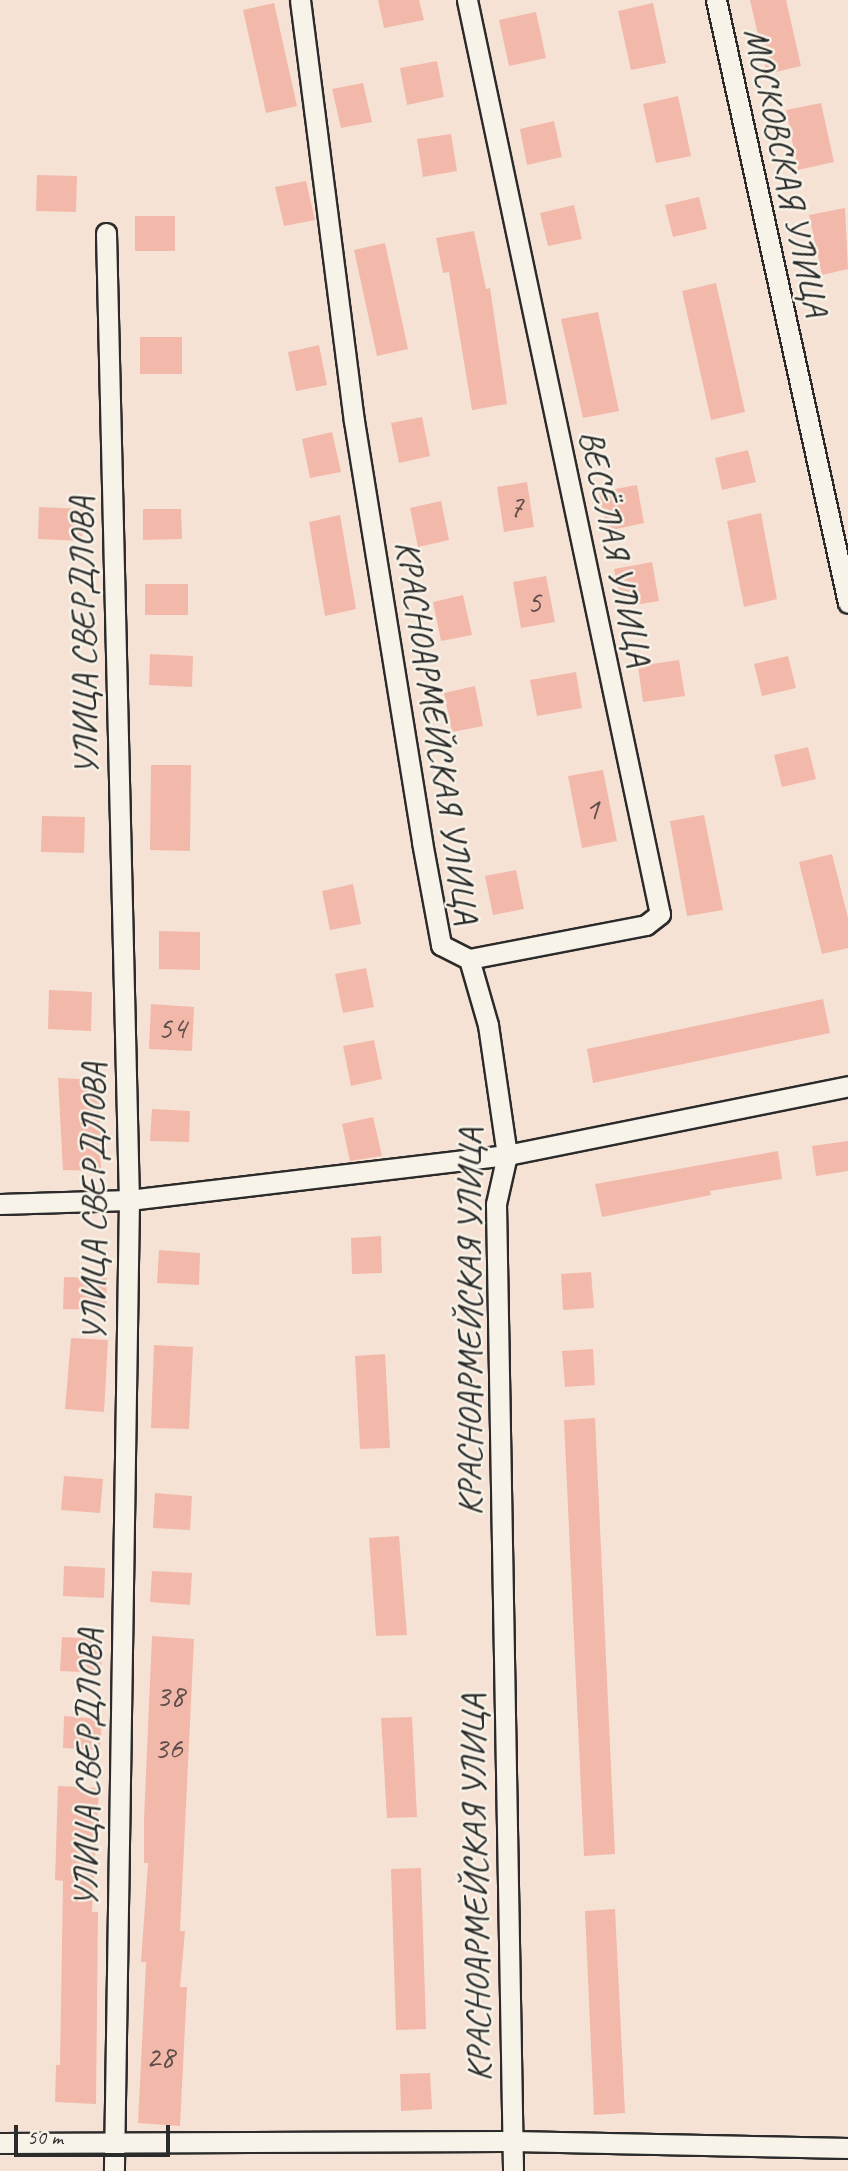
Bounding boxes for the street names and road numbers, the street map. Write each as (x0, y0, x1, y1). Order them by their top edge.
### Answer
street label: МОСКОВСКАЯ УЛИЦА (735, 25, 837, 319)
street label: ВЕСЁЛАЯ УЛИЦА (570, 427, 660, 669)
street label: УЛИЦА СВЕРДЛОВА (61, 499, 107, 773)
street label: КРАСНОАРМЕЙСКАЯ УЛИЦА (386, 539, 488, 925)
street label: УЛИЦА СВЕРДЛОВА (73, 1066, 115, 1338)
street label: КРАСНОАРМЕЙСКАЯ УЛИЦА (449, 1129, 491, 1515)
street label: УЛИЦА СВЕРДЛОВА (65, 1631, 111, 1905)
street label: КРАСНОАРМЕЙСКАЯ УЛИЦА (452, 1695, 500, 2081)

